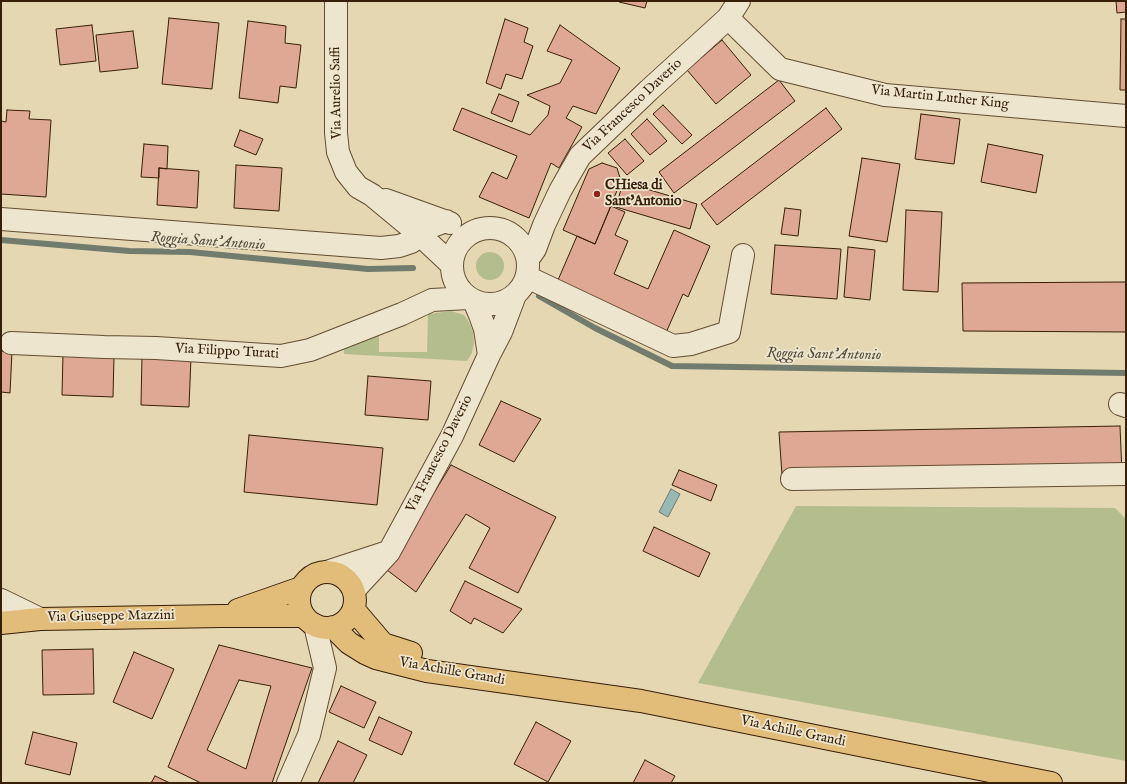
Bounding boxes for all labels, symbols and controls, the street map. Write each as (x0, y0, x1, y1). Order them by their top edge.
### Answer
street label: Via Aurelio Saffi (328, 47, 346, 139)
street label: Via Francesco Daverio (580, 56, 686, 156)
street label: Via Martin Luther King (870, 82, 1010, 114)
place label: CHiesa di Sant'Antonio (605, 178, 682, 210)
marker: CHiesa di Sant'Antonio (592, 189, 602, 199)
water label: Roggia Sant'Antonio (150, 229, 266, 255)
street label: Via Filippo Turati (175, 341, 279, 363)
water label: Roggia Sant'Antonio (766, 345, 882, 365)
street label: Via Francesco Daverio (403, 393, 477, 515)
street label: Via Giuseppe Mazzini (47, 607, 175, 627)
street label: Via Achille Grandi (398, 654, 506, 690)
street label: Via Achille Grandi (739, 713, 847, 751)

